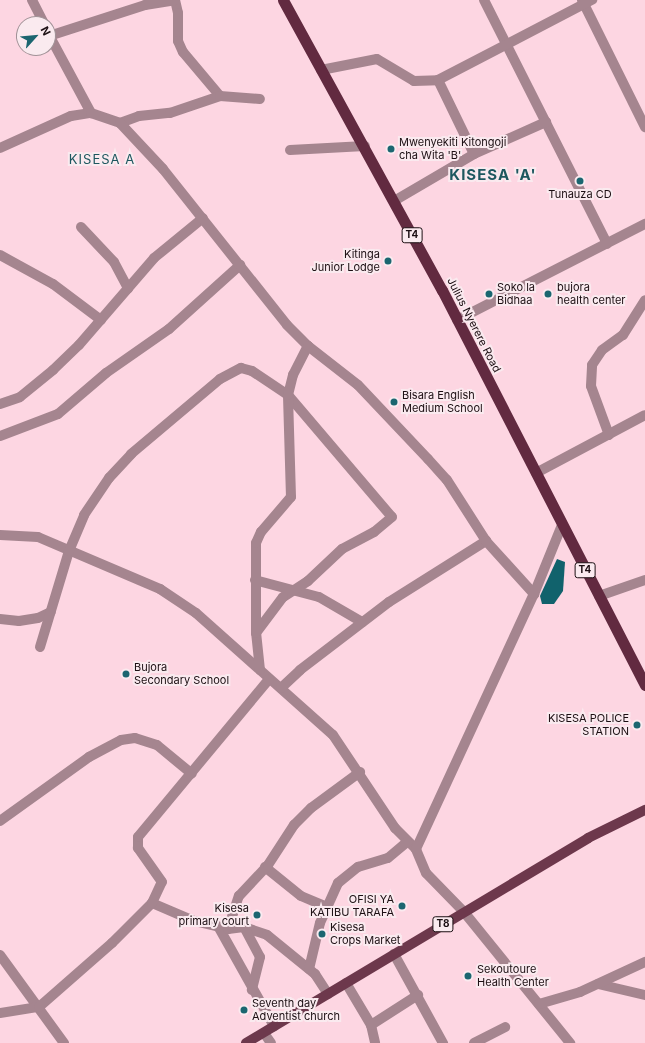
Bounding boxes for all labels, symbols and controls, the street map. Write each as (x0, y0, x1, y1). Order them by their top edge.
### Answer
north arrow (16, 16, 56, 56)
text: N (38, 24, 54, 38)
place label: Mwenyekiti Kitongoji cha Wita 'B' (399, 136, 506, 162)
marker: Mwenyekiti Kitongoji cha Wita 'B' (386, 144, 396, 154)
district label: KISESA A (69, 151, 135, 167)
district label: KISESA 'A' (449, 166, 537, 184)
marker: Tunauza CD (575, 176, 585, 186)
place label: Tunauza CD (548, 187, 612, 201)
road number: T4 (401, 227, 423, 243)
place label: Kitinga Junior Lodge (312, 248, 380, 274)
marker: Kitinga Junior Lodge (383, 256, 393, 266)
street label: Julius Nyerere Road (444, 275, 504, 375)
place label: Soko la Bidhaa (497, 281, 535, 307)
place label: bujora health center (557, 281, 625, 307)
marker: bujora health center (542, 288, 554, 300)
marker: Soko la Bidhaa (484, 289, 494, 299)
place label: Bisara English Medium School (402, 389, 483, 415)
marker: Bisara English Medium School (389, 397, 399, 407)
road number: T4 (574, 562, 596, 578)
place label: Bujora Secondary School (134, 661, 229, 687)
marker: Bujora Secondary School (121, 669, 131, 679)
place label: KISESA POLICE STATION (548, 712, 629, 738)
marker: KISESA POLICE STATION (632, 720, 642, 730)
place label: OFISI YA KATIBU TARAFA (310, 893, 394, 919)
marker: OFISI YA KATIBU TARAFA (397, 901, 407, 911)
place label: Kisesa primary court (179, 902, 249, 928)
marker: Kisesa primary court (252, 910, 262, 920)
road number: T8 (432, 916, 454, 932)
place label: Kisesa Crops Market (330, 921, 400, 947)
marker: Kisesa Crops Market (317, 929, 327, 939)
place label: Sekoutoure Health Center (477, 963, 549, 989)
marker: Sekoutoure Health Center (462, 970, 474, 982)
place label: Seventh day Adventist church (252, 997, 340, 1023)
marker: Seventh day Adventist church (239, 1005, 249, 1015)

